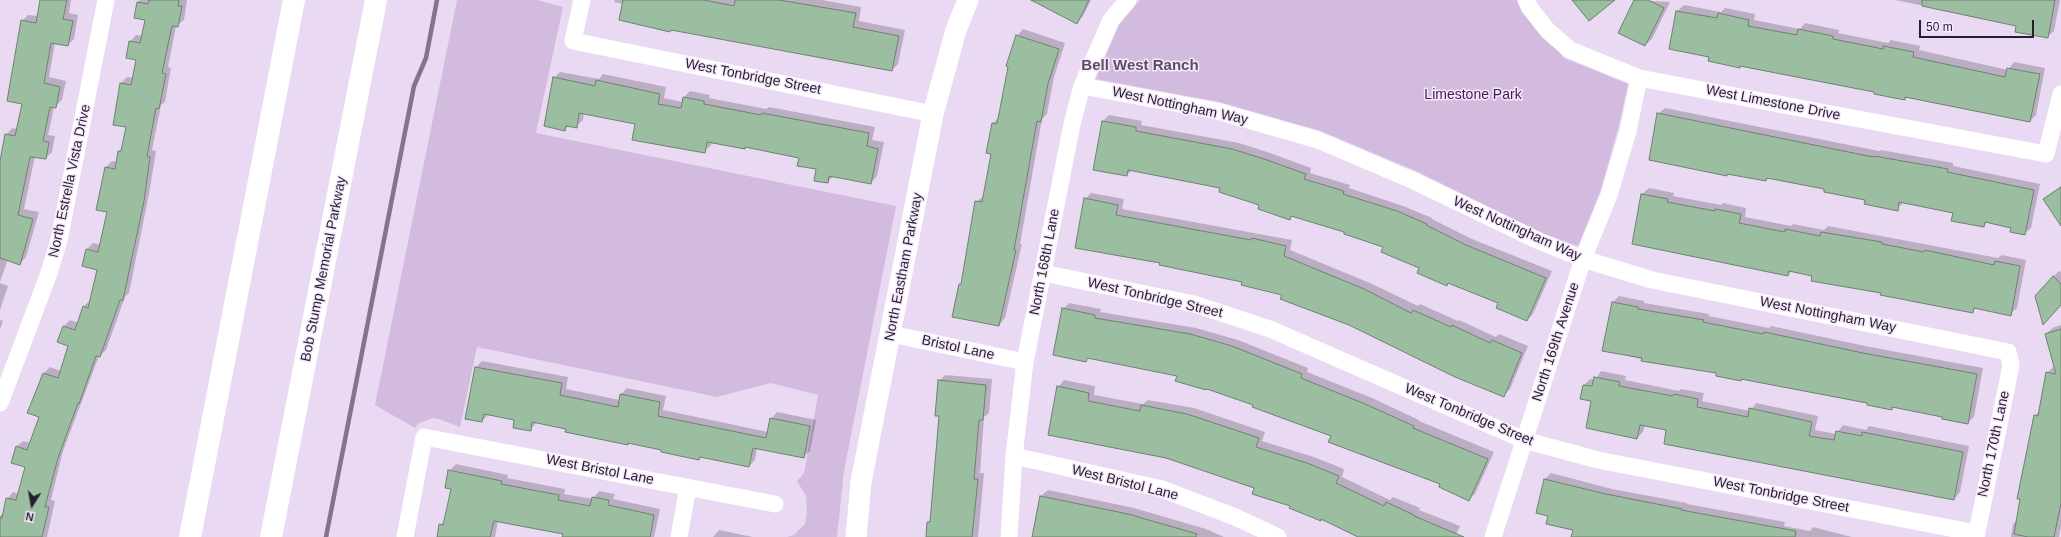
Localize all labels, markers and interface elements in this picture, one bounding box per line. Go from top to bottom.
scale bar [1921,12,2036,38]
text: 50 m [1926,20,1953,34]
street label: West Tonbridge Street [684,56,822,98]
district label: Bell West Ranch [1081,57,1199,75]
street label: West Limestone Drive [1704,82,1842,124]
street label: West Nottingham Way [1111,83,1249,129]
park label: Limestone Park [1424,87,1522,103]
street label: North Estrella Vista Drive [46,103,94,259]
street label: Bob Stump Memorial Parkway [298,175,350,363]
street label: North Eastham Parkway [881,191,927,343]
street label: West Nottingham Way [1450,193,1584,265]
street label: North 168th Lane [1026,207,1064,317]
street label: West Tonbridge Street [1086,274,1224,322]
street label: North 169th Avenue [1529,280,1583,404]
street label: West Nottingham Way [1758,294,1898,336]
street label: Bristol Lane [920,332,996,364]
street label: West Tonbridge Street [1402,380,1536,450]
street label: North 170th Lane [1975,389,2013,499]
street label: West Bristol Lane [545,451,655,489]
street label: West Bristol Lane [1070,462,1180,504]
street label: West Tonbridge Street [1712,474,1850,516]
north arrow [12,485,52,525]
text: N [25,510,35,523]

